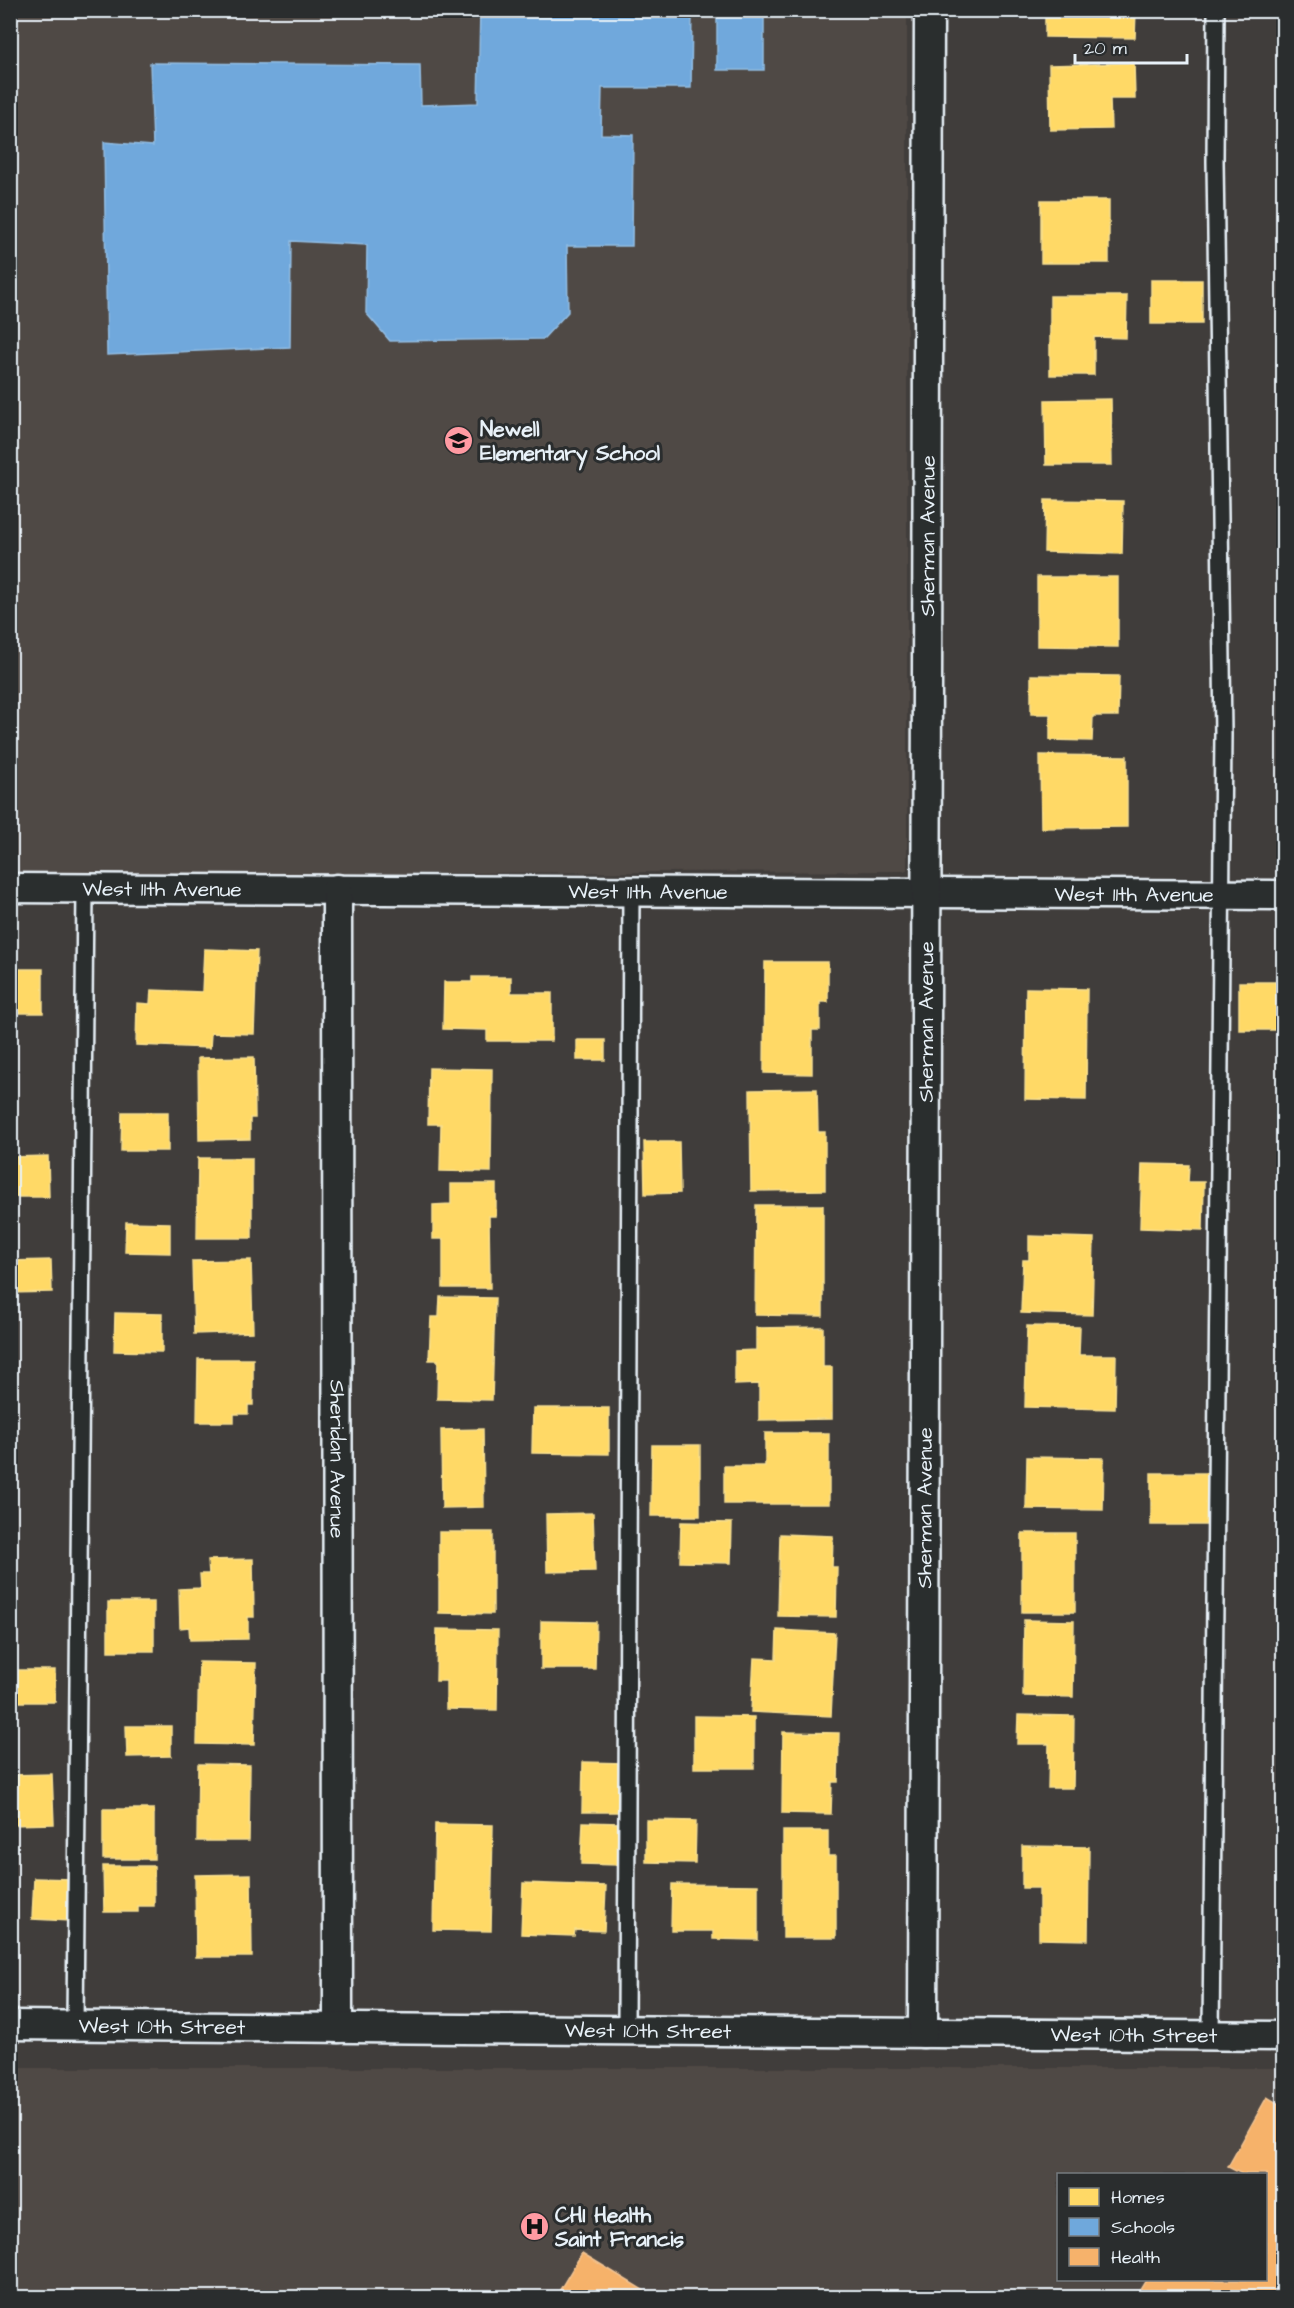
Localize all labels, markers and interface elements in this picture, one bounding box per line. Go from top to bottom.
scale bar [1075,27,1188,65]
text: 20 m [1084,36,1127,61]
place label: Newell Elementary School [480,415,661,471]
school or university icon: Newell Elementary School [443,425,475,457]
street label: Sherman Avenue [913,455,942,617]
street label: West 11th Avenue [82,874,242,904]
street label: West 11th Avenue [568,877,728,906]
street label: West 11th Avenue [1054,879,1214,909]
street label: Sherman Avenue [911,941,941,1103]
street label: Sheridan Avenue [323,1380,352,1538]
street label: Sherman Avenue [910,1427,939,1589]
street label: West 10th Street [79,2011,246,2042]
street label: West 10th Street [565,2015,732,2046]
street label: West 10th Street [1050,2019,1218,2050]
legend [1057,2173,1267,2281]
text: Homes [1111,2185,1165,2210]
place label: CHI Health Saint Francis [554,2201,685,2254]
hospital icon: CHI Health Saint Francis [518,2211,550,2243]
text: Schools [1111,2215,1175,2240]
text: Health [1111,2245,1160,2270]

